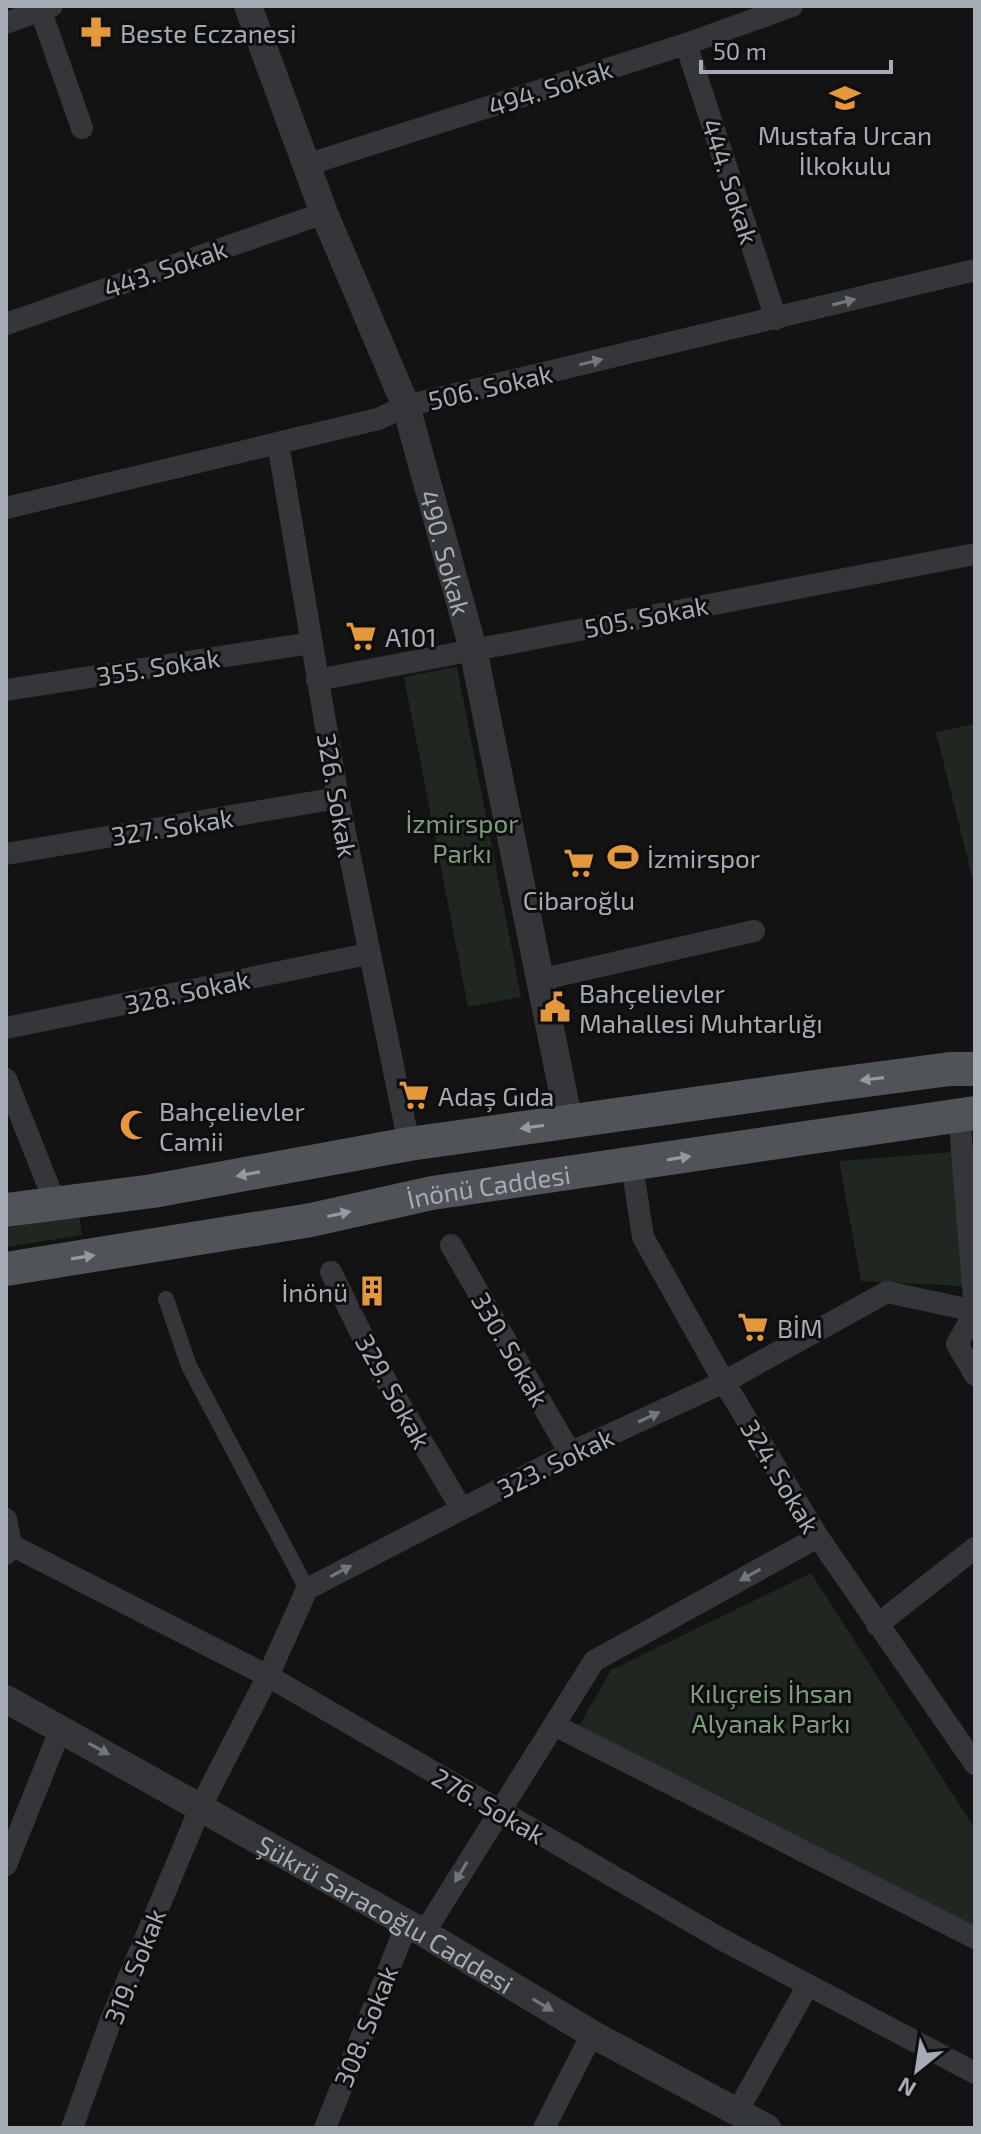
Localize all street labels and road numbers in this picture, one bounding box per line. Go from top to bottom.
street label: 494. Sokak [484,52,616,122]
street label: 444. Sokak [696,114,766,248]
street label: 443. Sokak [99,232,231,304]
street label: 506. Sokak [425,357,555,415]
street label: 490. Sokak [414,486,478,618]
street label: 505. Sokak [581,589,711,643]
street label: 355. Sokak [94,641,222,691]
street label: 326. Sokak [312,730,364,860]
street label: 327. Sokak [109,801,235,851]
street label: 328. Sokak [122,963,252,1019]
street label: İnönü Caddesi [404,1157,572,1214]
street label: 330. Sokak [466,1286,556,1412]
street label: 329. Sokak [350,1328,438,1454]
street label: 324. Sokak [735,1414,827,1538]
street label: 323. Sokak [492,1421,618,1503]
street label: 276. Sokak [427,1760,551,1850]
street label: Şükrü Saracoğlu Caddesi [251,1828,519,1999]
street label: 319. Sokak [97,1904,171,2028]
street label: 308. Sokak [327,1961,403,2091]

